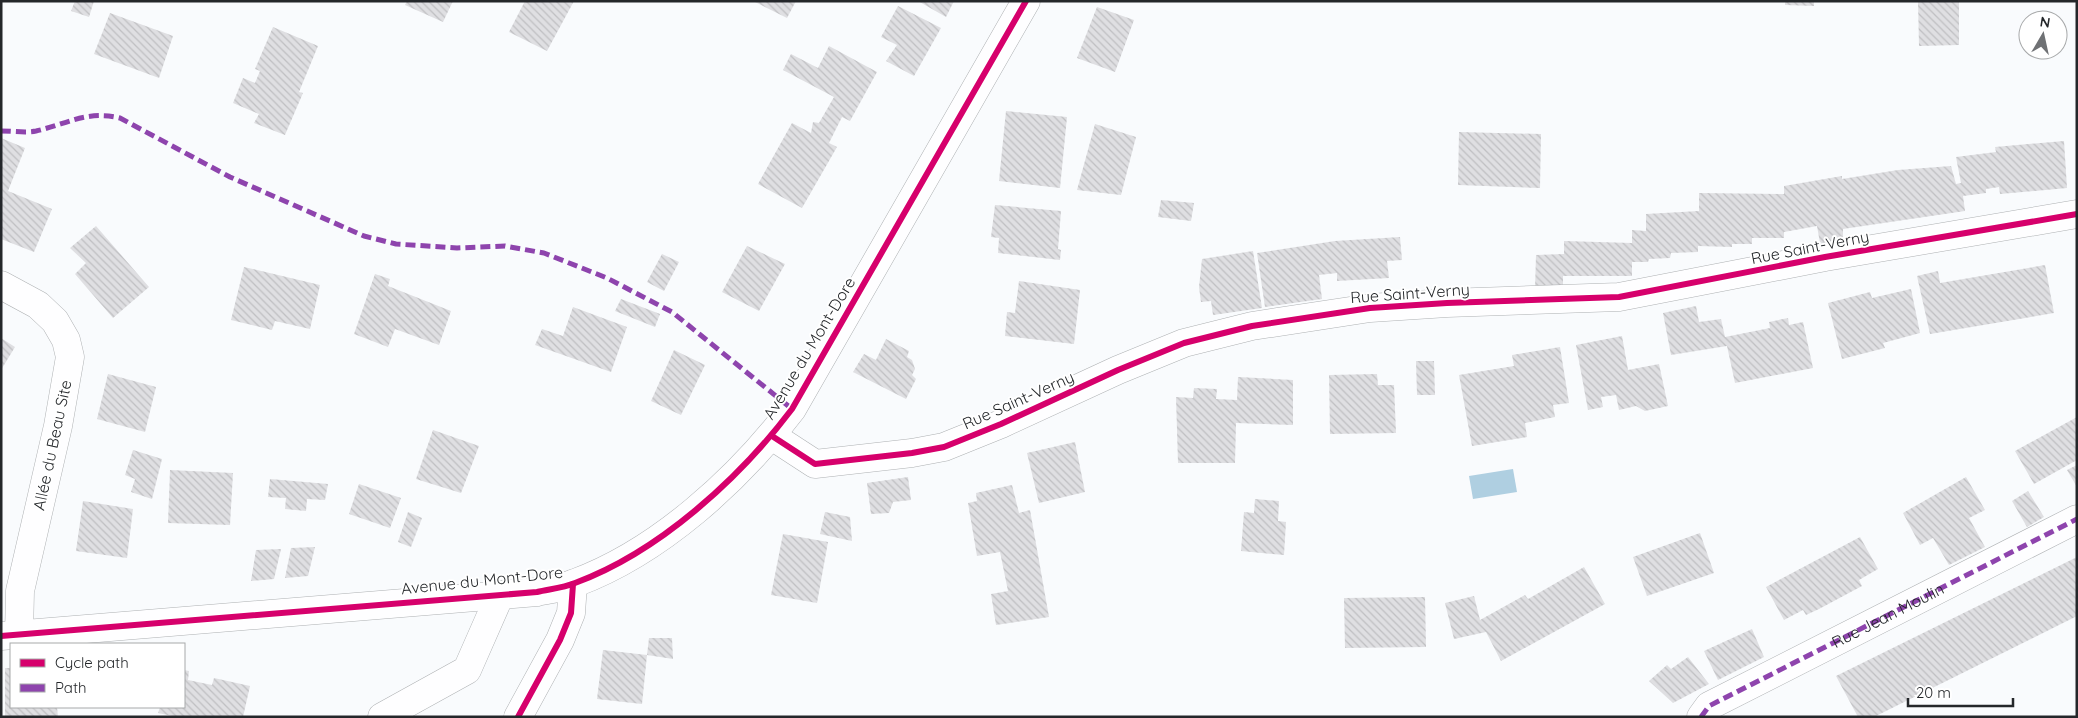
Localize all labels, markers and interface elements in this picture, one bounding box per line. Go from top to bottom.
north arrow [2018,10,2068,60]
text: N [2039,12,2052,32]
street label: Rue Saint-Verny [1749,226,1871,268]
street label: Avenue du Mont-Dore [759,273,859,423]
street label: Rue Saint-Verny [1350,279,1470,307]
street label: Rue Saint-Verny [959,366,1077,434]
street label: Allée du Beau Site [28,378,76,512]
street label: Avenue du Mont-Dore [400,562,564,598]
street label: Rue Jean Moulin [1828,578,1947,652]
legend [10,643,185,708]
text: Cycle path [55,653,129,672]
scale bar [1908,676,2013,708]
text: Path [55,678,87,697]
text: 20 m [1916,683,1951,702]

